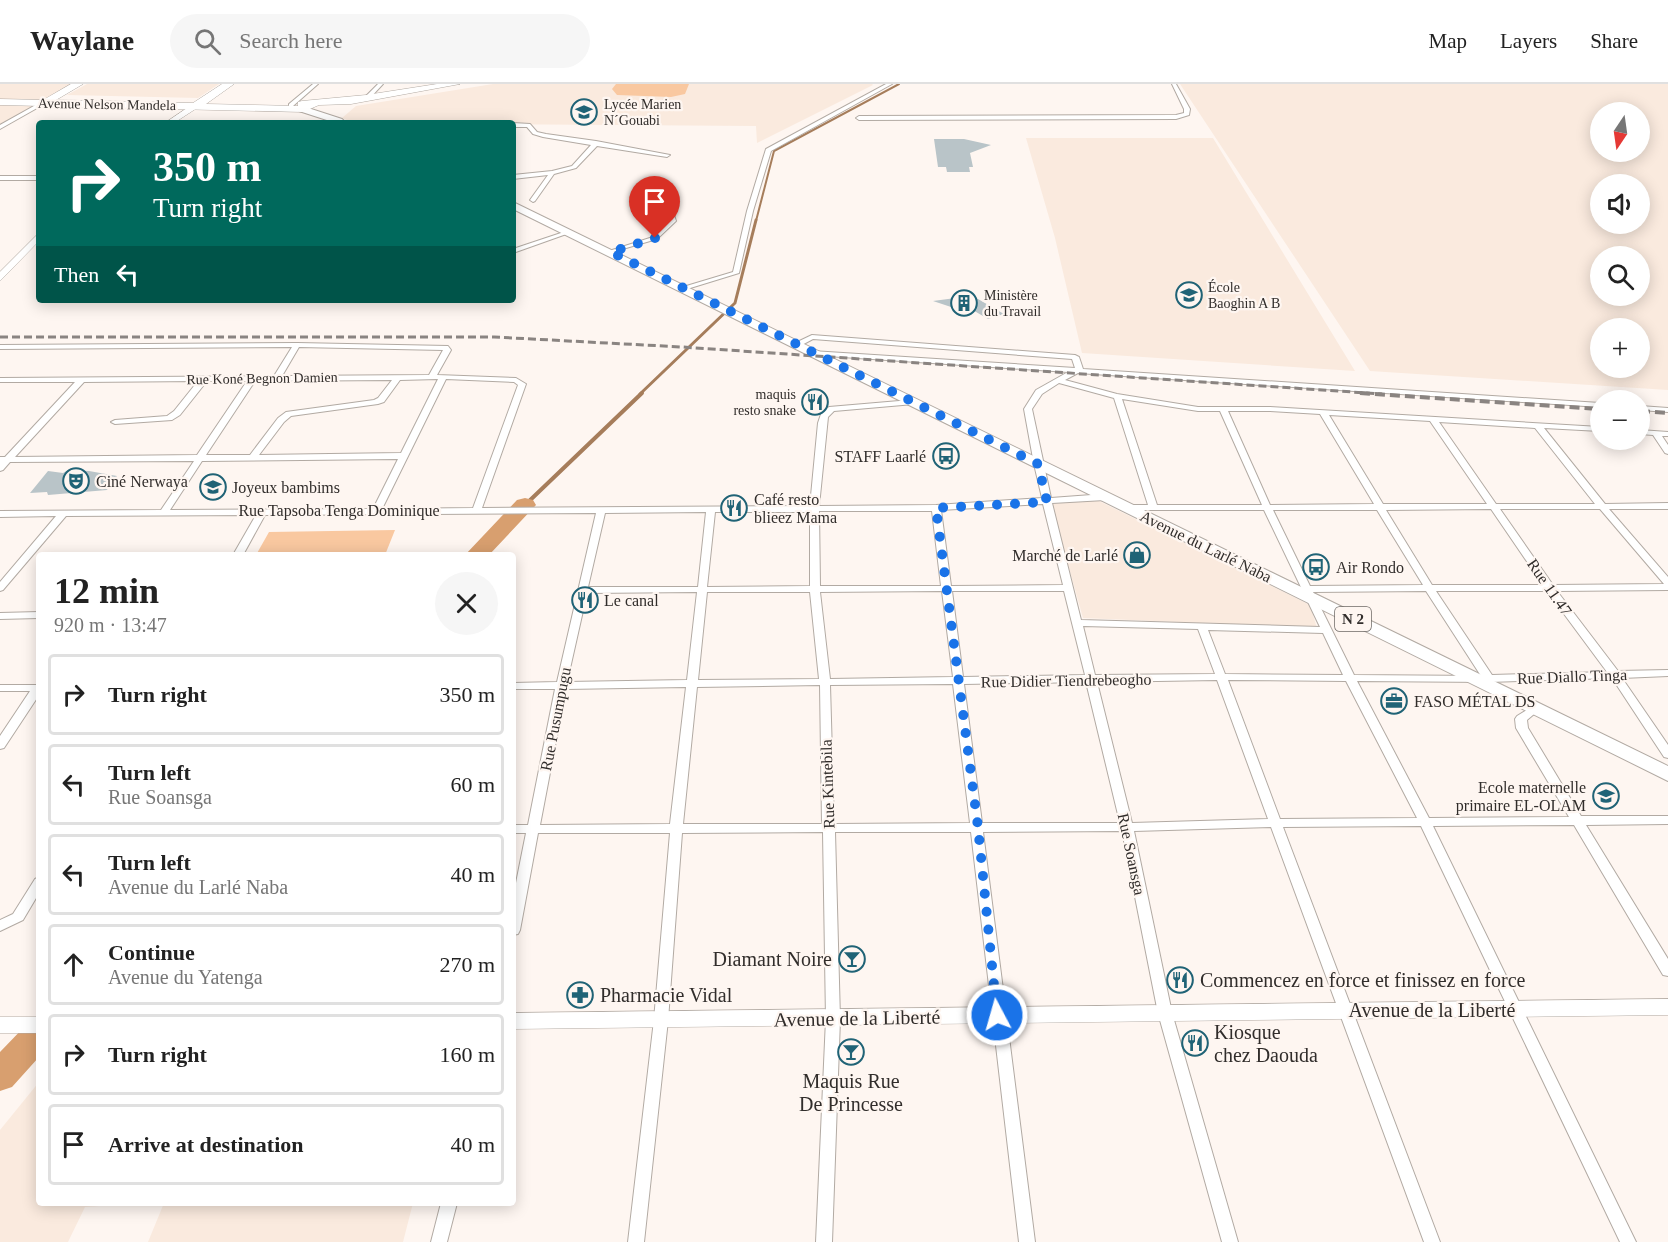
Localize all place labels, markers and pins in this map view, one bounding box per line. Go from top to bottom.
school or university icon: Lycée Marien N´Gouabi [569,97,599,127]
place label: Lycée Marien N´Gouabi [604,97,681,128]
pin [629,176,680,238]
place label: École Baoghin A B [1208,279,1280,311]
school or university icon: École Baoghin A B [1174,280,1204,310]
building icon: Ministère du Travail [949,288,979,318]
place label: Ministère du Travail [984,288,1041,319]
place label: maquis resto snake [733,387,796,418]
restaurant icon: maquis resto snake [800,387,830,417]
bus stop icon: STAFF Laarlé [931,441,961,471]
place label: STAFF Laarlé [834,448,926,465]
theatre icon: Ciné Nerwaya [61,466,91,496]
school or university icon: Joyeux bambims [198,472,228,502]
place label: Ciné Nerwaya [96,473,188,491]
place label: Joyeux bambims [232,479,340,497]
place label: Café resto blieez Mama [754,491,837,526]
restaurant icon: Café resto blieez Mama [719,493,749,523]
shop icon: Marché de Larlé [1122,540,1152,570]
place label: Marché de Larlé [1012,547,1118,564]
bus stop icon: Air Rondo [1301,552,1331,582]
place label: Air Rondo [1336,559,1404,576]
restaurant icon: Le canal [570,585,600,615]
place label: Le canal [604,592,659,609]
office icon: FASO MÉTAL DS [1379,686,1409,716]
place label: FASO MÉTAL DS [1414,692,1535,710]
place label: Ecole maternelle primaire EL-OLAM [1456,779,1586,815]
school or university icon: Ecole maternelle primaire EL-OLAM [1591,781,1621,811]
bar icon: Diamant Noire [837,944,867,974]
place label: Diamant Noire [713,948,832,970]
restaurant icon: Commencez en force et finissez en force [1165,965,1195,995]
place label: Commencez en force et finissez en force [1200,969,1526,991]
pharmacy icon: Pharmacie Vidal [565,980,595,1010]
place label: Pharmacie Vidal [600,984,733,1006]
place label: Kiosque chez Daouda [1214,1021,1318,1066]
restaurant icon: Kiosque chez Daouda [1180,1028,1210,1058]
bar icon: Maquis Rue De Princesse [836,1037,866,1067]
place label: Maquis Rue De Princesse [799,1070,903,1115]

